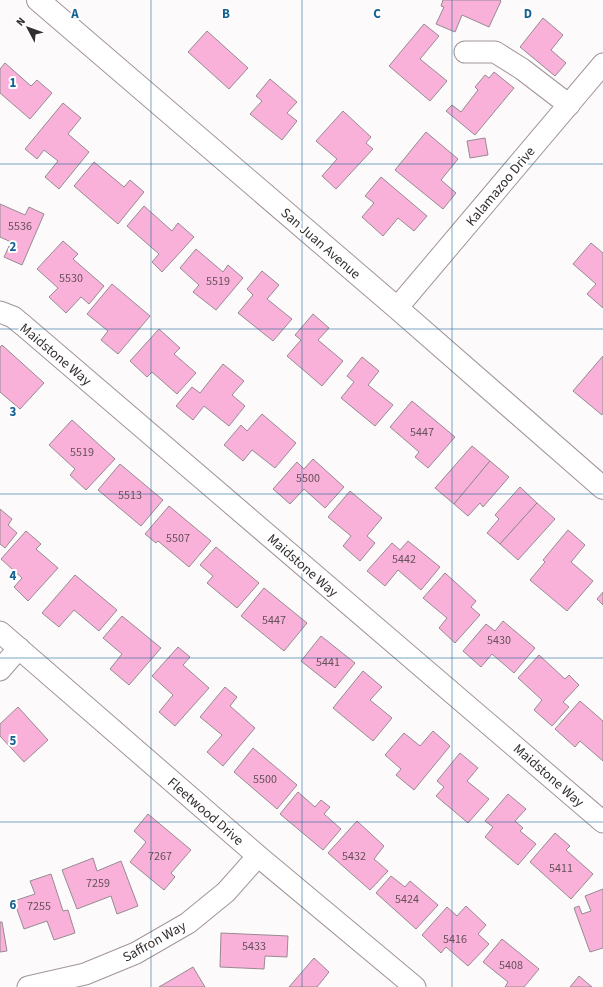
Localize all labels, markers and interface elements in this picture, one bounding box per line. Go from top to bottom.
text: A [70,5,79,23]
text: B [222,5,230,23]
text: C [373,5,381,23]
text: D [524,5,532,23]
north arrow [8,8,48,48]
text: N [13,14,29,29]
text: 1 [10,74,17,92]
street label: Kalamazoo Drive [461,142,540,231]
street label: San Juan Avenue [276,203,365,284]
house number: 5536 [8,218,32,235]
text: 2 [10,238,17,256]
house number: 5530 [59,270,83,287]
house number: 5519 [206,273,230,290]
street label: Maidstone Way [15,319,96,391]
text: 3 [10,403,17,421]
house number: 5447 [410,424,434,441]
house number: 5519 [70,444,94,461]
house number: 5500 [296,470,320,487]
house number: 5513 [118,487,142,504]
street label: Maidstone Way [263,529,342,602]
house number: 5507 [166,530,190,547]
house number: 5442 [392,551,416,568]
text: 4 [10,567,17,585]
house number: 5447 [262,612,286,629]
house number: 5430 [487,632,511,649]
house number: 5441 [316,654,340,671]
text: 5 [10,732,17,750]
street label: Maidstone Way [509,739,588,812]
house number: 5500 [253,771,277,788]
street label: Fleetwood Drive [163,773,248,851]
house number: 7267 [148,848,172,865]
house number: 5432 [342,848,366,865]
house number: 5411 [549,860,573,877]
house number: 7259 [86,875,110,892]
house number: 5424 [395,891,419,908]
text: 6 [10,896,17,914]
house number: 7255 [27,898,51,915]
street label: Saffron Way [119,916,190,968]
house number: 5416 [443,931,467,948]
house number: 5433 [242,938,266,955]
house number: 5408 [499,957,523,974]

